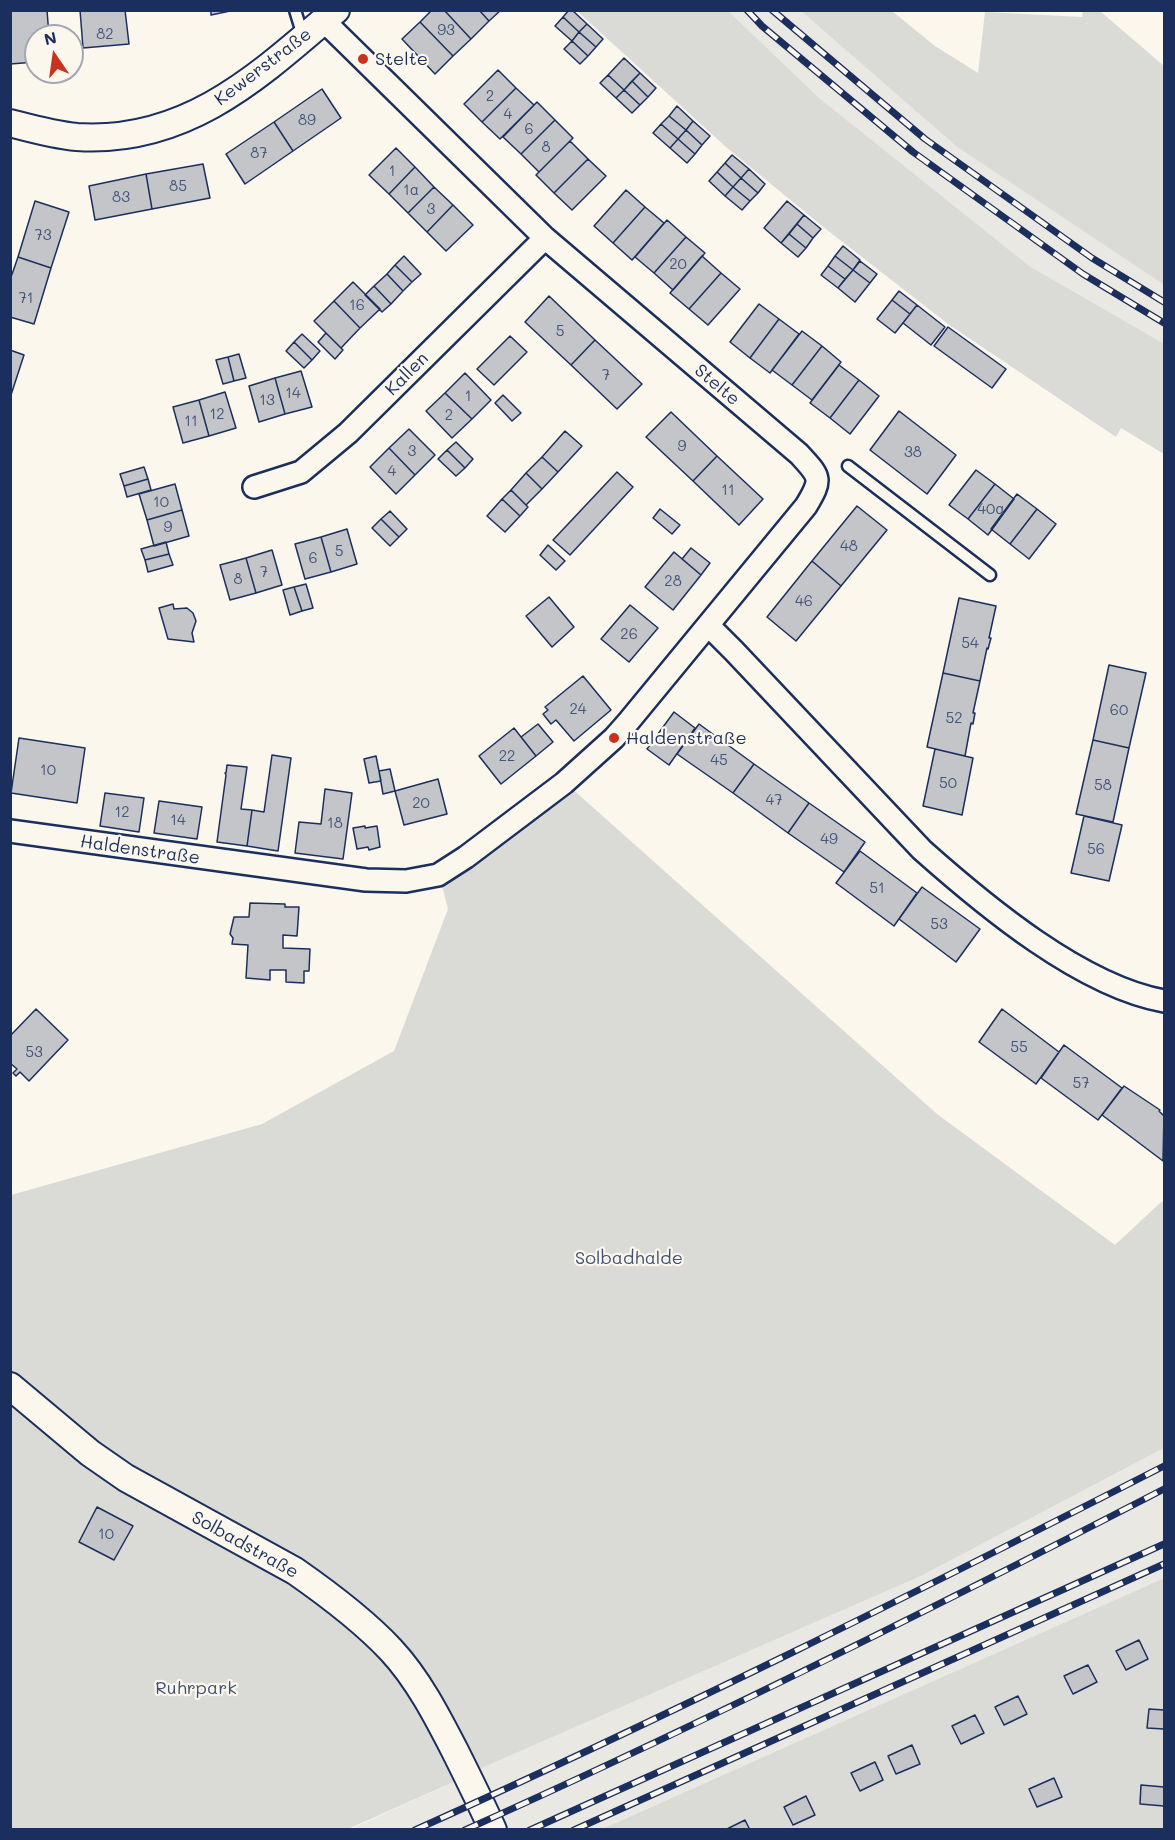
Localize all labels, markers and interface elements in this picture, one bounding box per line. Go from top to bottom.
house number: 93 [437,21,455,39]
north arrow [24,24,84,84]
street label: Kewerstraße [210,24,316,110]
house number: 82 [96,25,114,43]
text: N [42,26,59,50]
place label: Stelte [375,48,428,70]
marker: Stelte [356,52,370,66]
house number: 2 [486,87,494,105]
house number: 4 [504,105,512,123]
house number: 89 [298,111,316,129]
house number: 6 [524,120,534,138]
house number: 8 [541,138,551,156]
house number: 87 [250,144,268,162]
house number: 1 [389,162,395,180]
house number: 85 [169,177,187,195]
house number: 1a [403,181,419,199]
house number: 83 [112,188,130,206]
house number: 3 [427,200,435,218]
house number: 73 [34,226,52,244]
house number: 20 [669,255,687,273]
house number: 71 [18,289,34,307]
house number: 16 [349,296,365,314]
house number: 5 [556,322,564,340]
street label: Kallen [381,348,433,400]
street label: Stelte [690,360,744,410]
house number: 7 [602,366,610,384]
house number: 14 [285,384,301,402]
house number: 1 [465,387,471,405]
house number: 13 [259,391,275,409]
house number: 12 [209,405,225,423]
house number: 2 [445,406,453,424]
house number: 11 [184,412,198,430]
house number: 9 [678,437,686,455]
house number: 3 [408,442,416,460]
house number: 38 [904,443,922,461]
house number: 4 [388,462,396,480]
house number: 11 [721,481,735,499]
house number: 10 [153,493,169,511]
house number: 40a [977,500,1005,518]
house number: 9 [164,518,172,536]
house number: 48 [840,537,858,555]
house number: 5 [335,542,343,560]
house number: 6 [308,549,318,567]
house number: 7 [260,563,268,581]
house number: 8 [233,570,243,588]
house number: 28 [664,572,682,590]
house number: 46 [795,592,813,610]
house number: 26 [620,625,638,643]
house number: 54 [961,634,979,652]
house number: 24 [569,700,587,718]
house number: 60 [1110,701,1128,719]
house number: 52 [945,709,963,727]
place label: Haldenstraße [626,727,747,749]
marker: Haldenstraße [607,731,621,745]
house number: 22 [499,747,515,765]
house number: 45 [710,751,728,769]
house number: 10 [40,761,56,779]
house number: 50 [939,774,957,792]
house number: 58 [1094,776,1112,794]
house number: 47 [765,791,783,809]
house number: 20 [412,794,430,812]
house number: 12 [114,803,130,821]
house number: 14 [170,811,186,829]
house number: 18 [327,814,343,832]
house number: 49 [820,830,838,848]
street label: Haldenstraße [79,831,201,869]
house number: 56 [1087,840,1105,858]
house number: 51 [869,879,885,897]
house number: 53 [930,915,948,933]
house number: 55 [1010,1038,1028,1056]
house number: 53 [25,1043,43,1061]
house number: 57 [1072,1074,1090,1092]
park label: Solbadhalde [575,1247,683,1269]
street label: Solbadstraße [188,1507,302,1583]
house number: 10 [98,1525,114,1543]
park label: Ruhrpark [155,1677,237,1699]

